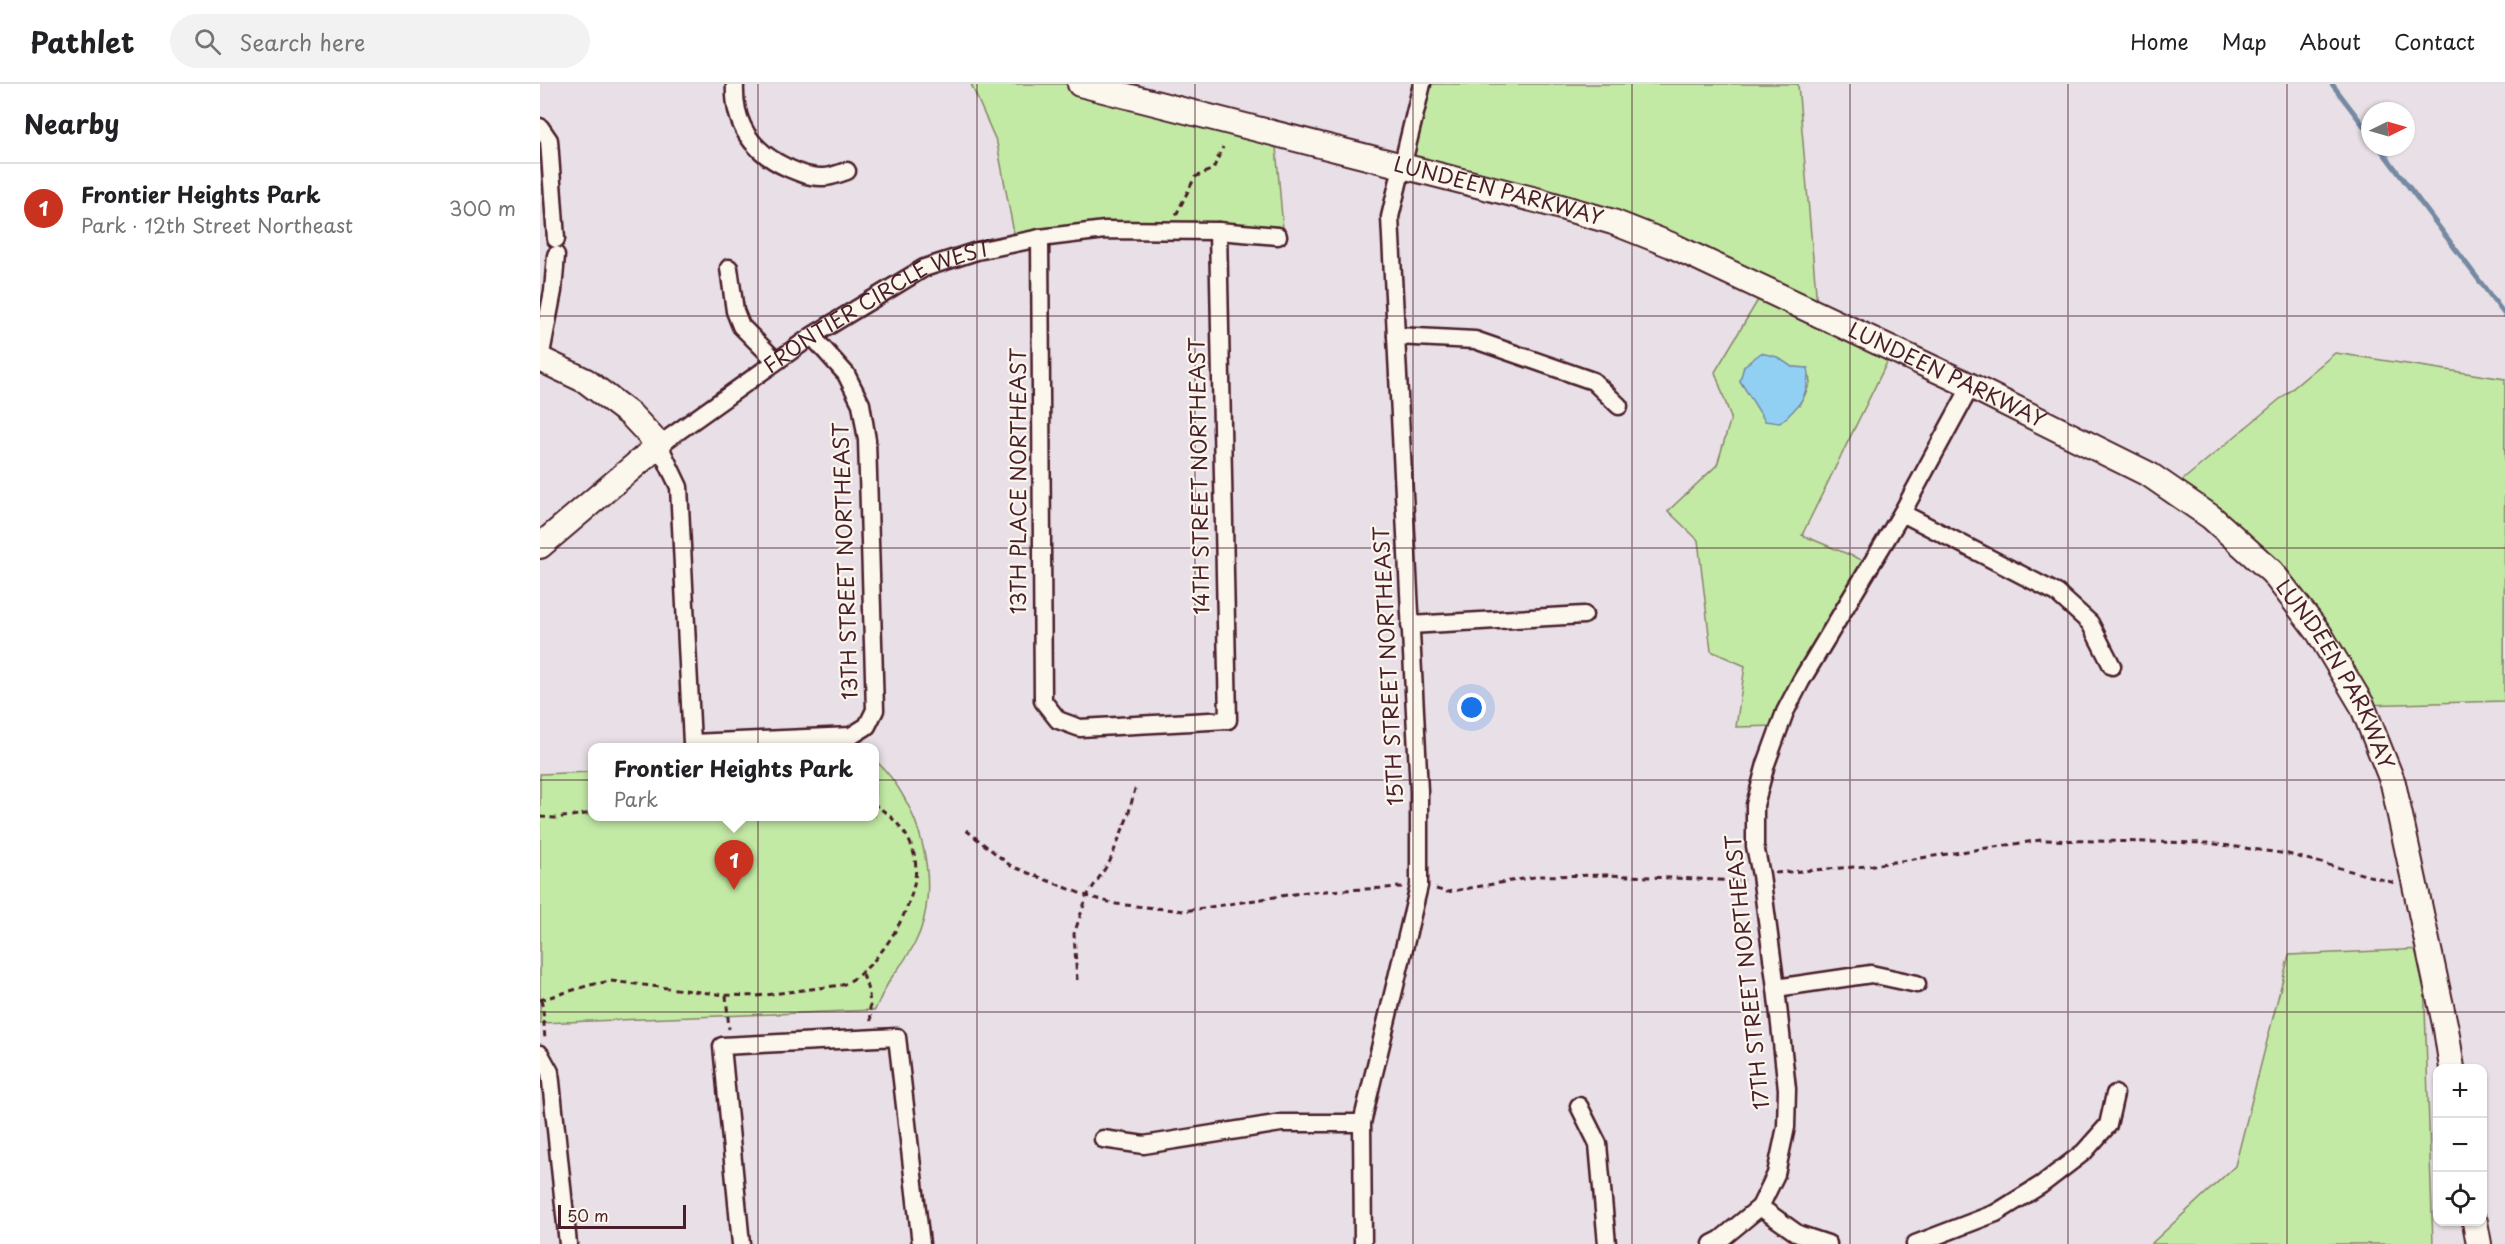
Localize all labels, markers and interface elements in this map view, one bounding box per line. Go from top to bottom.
search box [170,14,590,68]
text: Pathlet [30,20,134,63]
icon: search [191,25,224,58]
text: Search here [239,25,365,58]
text: Home [2130,25,2189,57]
text: Map [2222,25,2267,57]
text: About [2300,25,2361,57]
text: Contact [2394,25,2475,57]
north arrow [2361,102,2415,156]
text: Nearby [24,104,119,143]
street label: LUNDEEN PARKWAY [1391,146,1608,233]
text: Frontier Heights Park [81,177,321,210]
text: 1 [39,193,48,223]
text: 300 m [449,193,516,223]
text: Park · 12th Street Northeast [81,210,353,240]
street label: FRONTIER CIRCLE WEST [756,230,994,380]
street label: LUNDEEN PARKWAY [1843,313,2052,435]
street label: 14TH STREET NORTHEAST [1180,336,1216,615]
street label: 13TH PLACE NORTHEAST [1001,347,1033,614]
street label: 13TH STREET NORTHEAST [823,421,865,700]
street label: 15TH STREET NORTHEAST [1364,525,1410,807]
street label: LUNDEEN PARKWAY [2269,572,2404,774]
your location [1457,693,1486,722]
popup [588,743,879,821]
text: Frontier Heights Park [614,751,853,784]
text: Park [614,784,658,814]
street label: 17TH STREET NORTHEAST [1716,833,1776,1111]
pin: 1 [714,840,754,890]
map controls [2433,1064,2487,1226]
button: + [2433,1064,2487,1118]
button: − [2433,1118,2487,1172]
button: locate [2433,1172,2487,1226]
scale bar [558,1202,686,1230]
text: 50 m [567,1203,608,1227]

